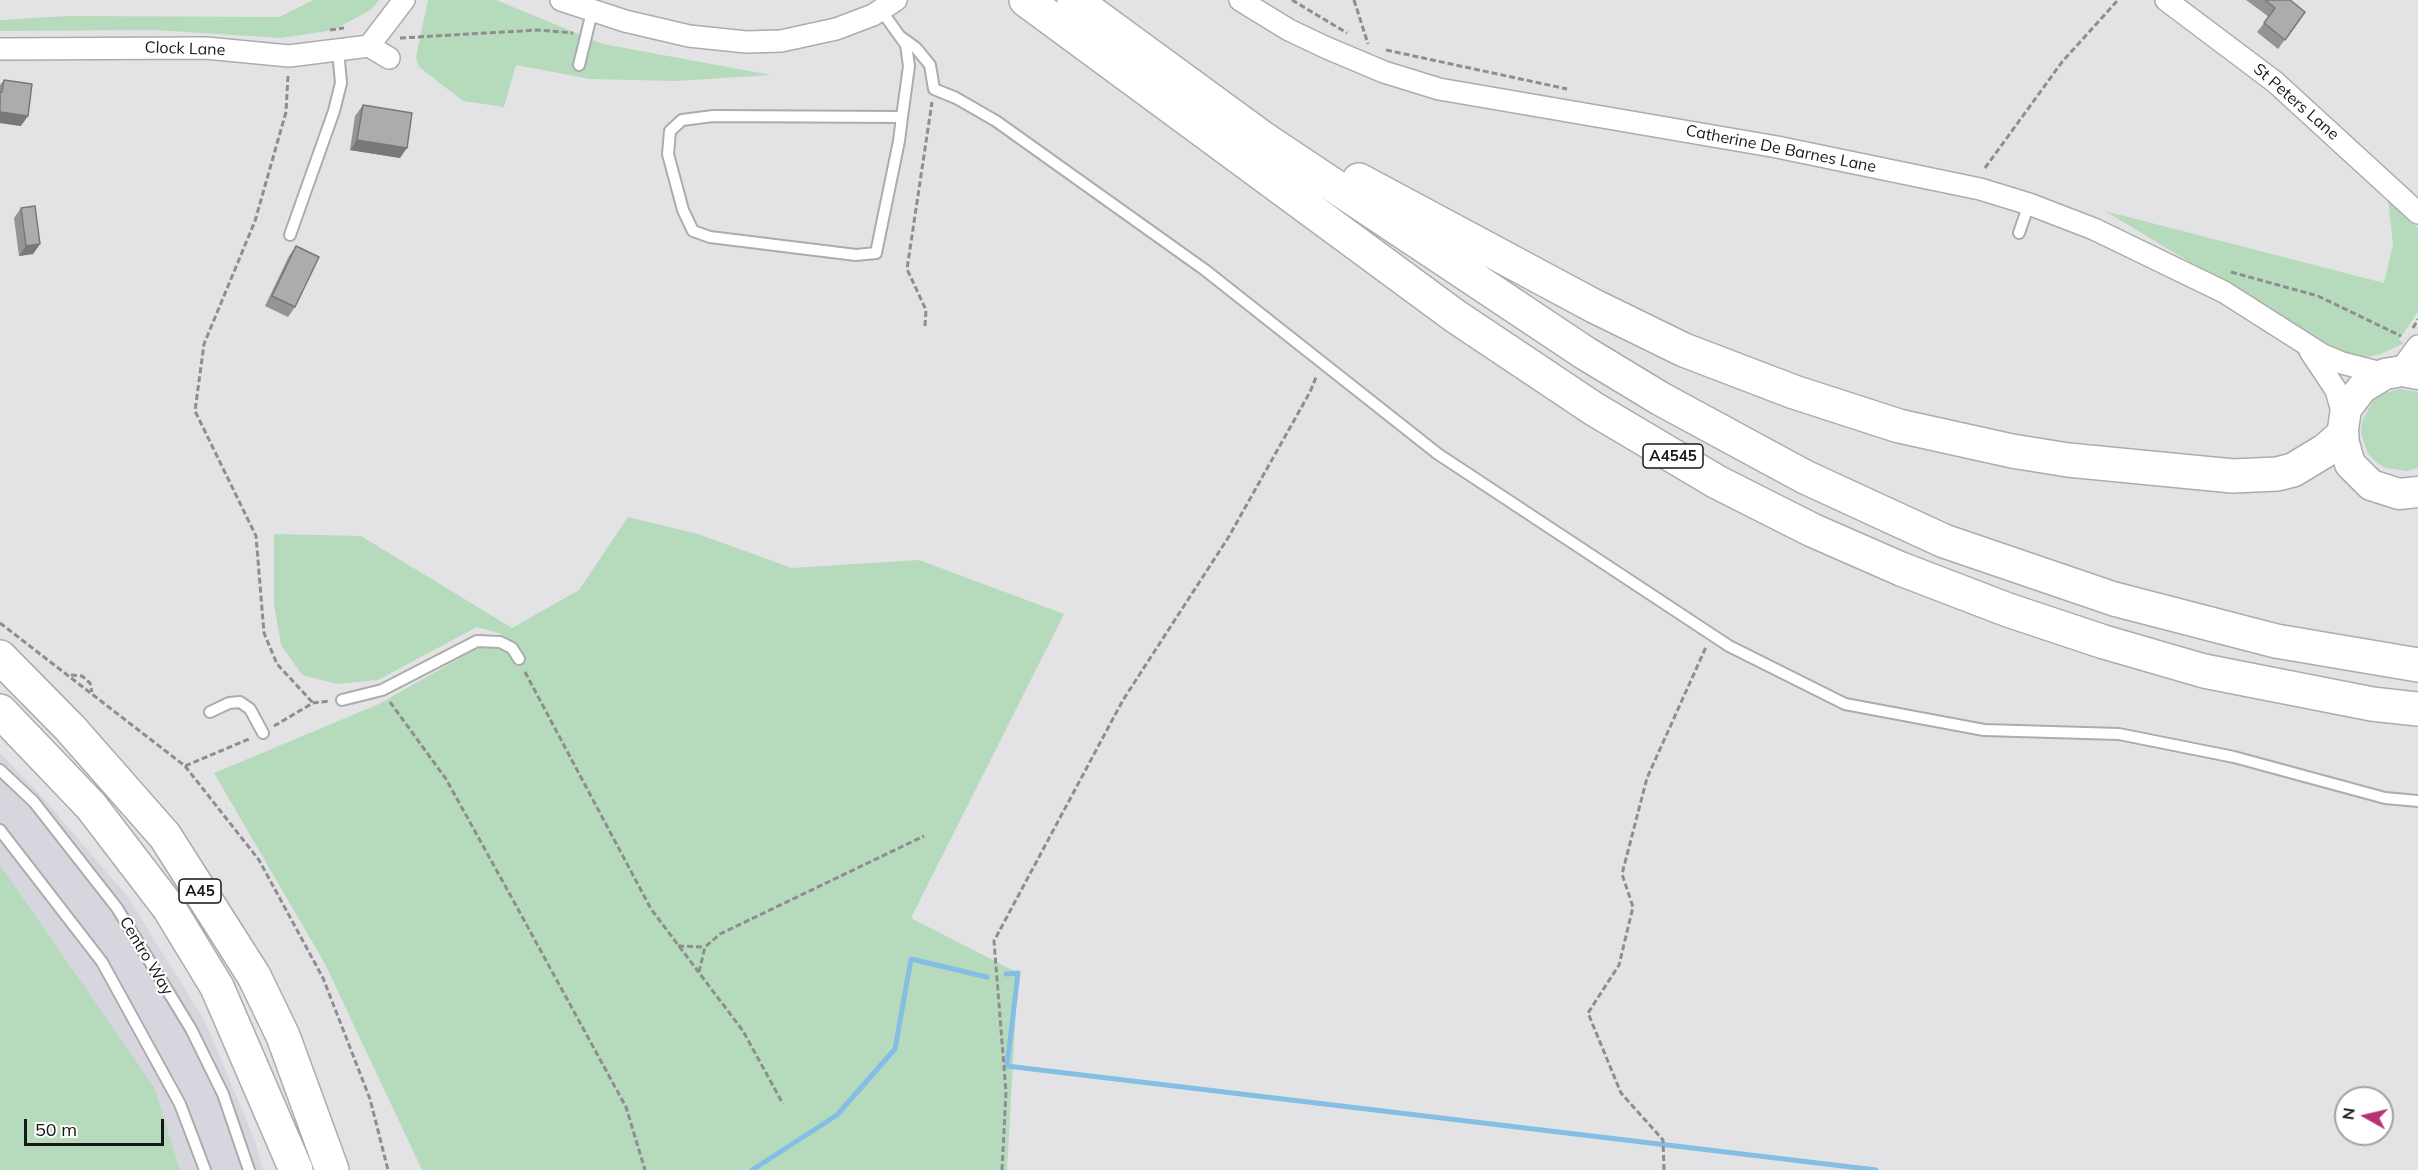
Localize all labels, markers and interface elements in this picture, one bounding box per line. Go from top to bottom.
street label: Clock Lane [144,38,226,60]
street label: St Peters Lane [2249,60,2343,144]
street label: Catherine De Barnes Lane [1684,121,1878,177]
road number: A4545 [1643,444,1703,468]
road number: A45 [179,879,221,903]
street label: Centro Way [115,913,177,999]
north arrow [2334,1086,2394,1146]
text: N [2337,1106,2359,1121]
scale bar [27,1107,166,1145]
text: 50 m [35,1118,77,1141]

